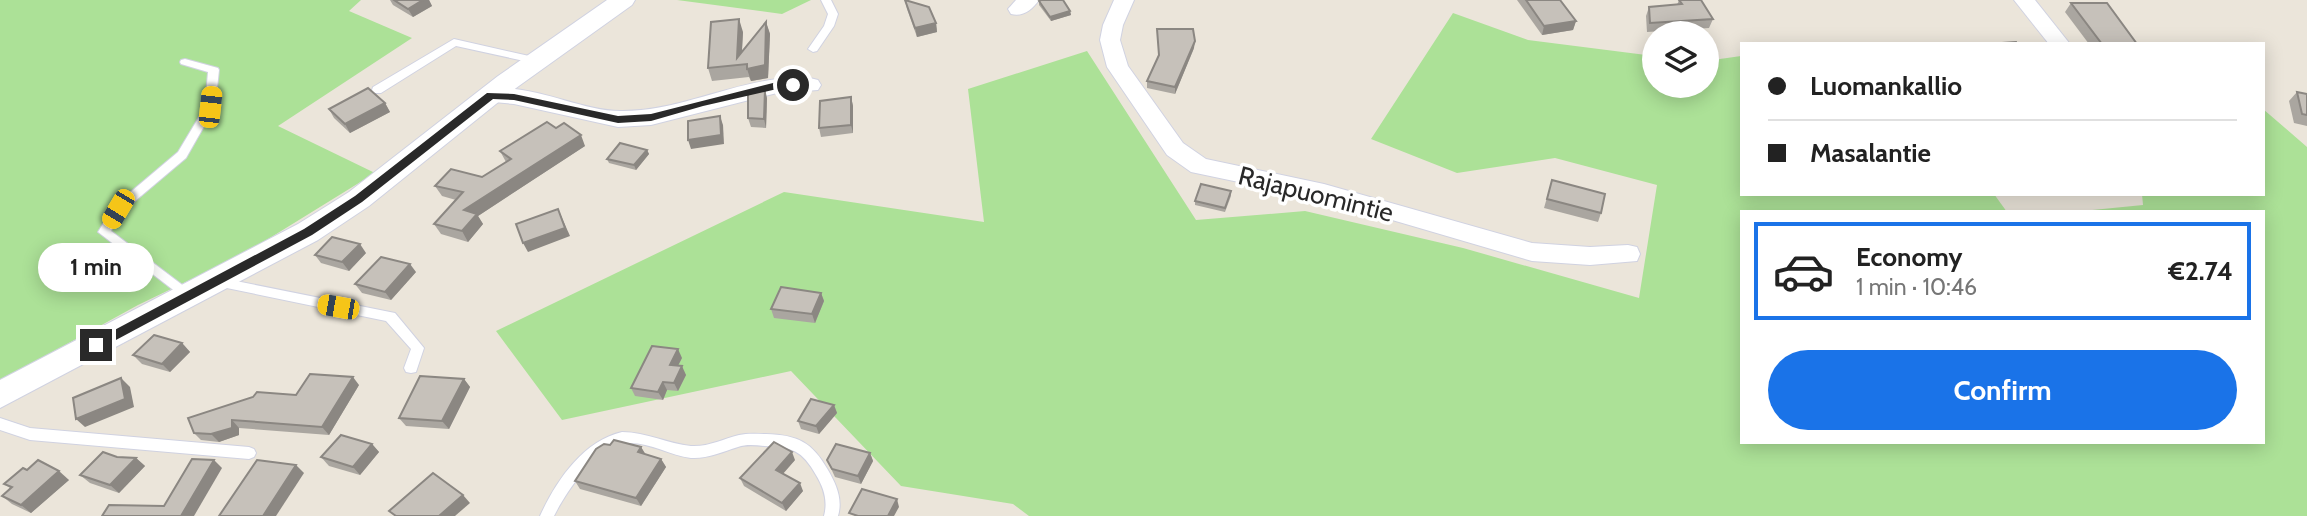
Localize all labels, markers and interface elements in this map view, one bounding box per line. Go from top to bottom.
map controls [1642,21,1719,98]
button: layers [1642,21,1719,98]
route start [777,69,809,101]
text: Luomankallio [1810,70,1962,102]
car [198,85,223,129]
text: Masalantie [1810,137,1931,169]
street label: Rajapuomintie [1235,159,1397,229]
car [99,186,138,232]
icon: car [1772,240,1835,303]
text: Economy [1856,241,1962,273]
callout: 1 min [38,244,154,292]
text: 1 min [70,253,122,281]
text: €2.74 [2168,255,2233,287]
text: 1 min · 10:46 [1856,273,1977,301]
car [316,293,361,321]
route end [80,329,112,361]
button: Confirm [1768,350,2237,430]

